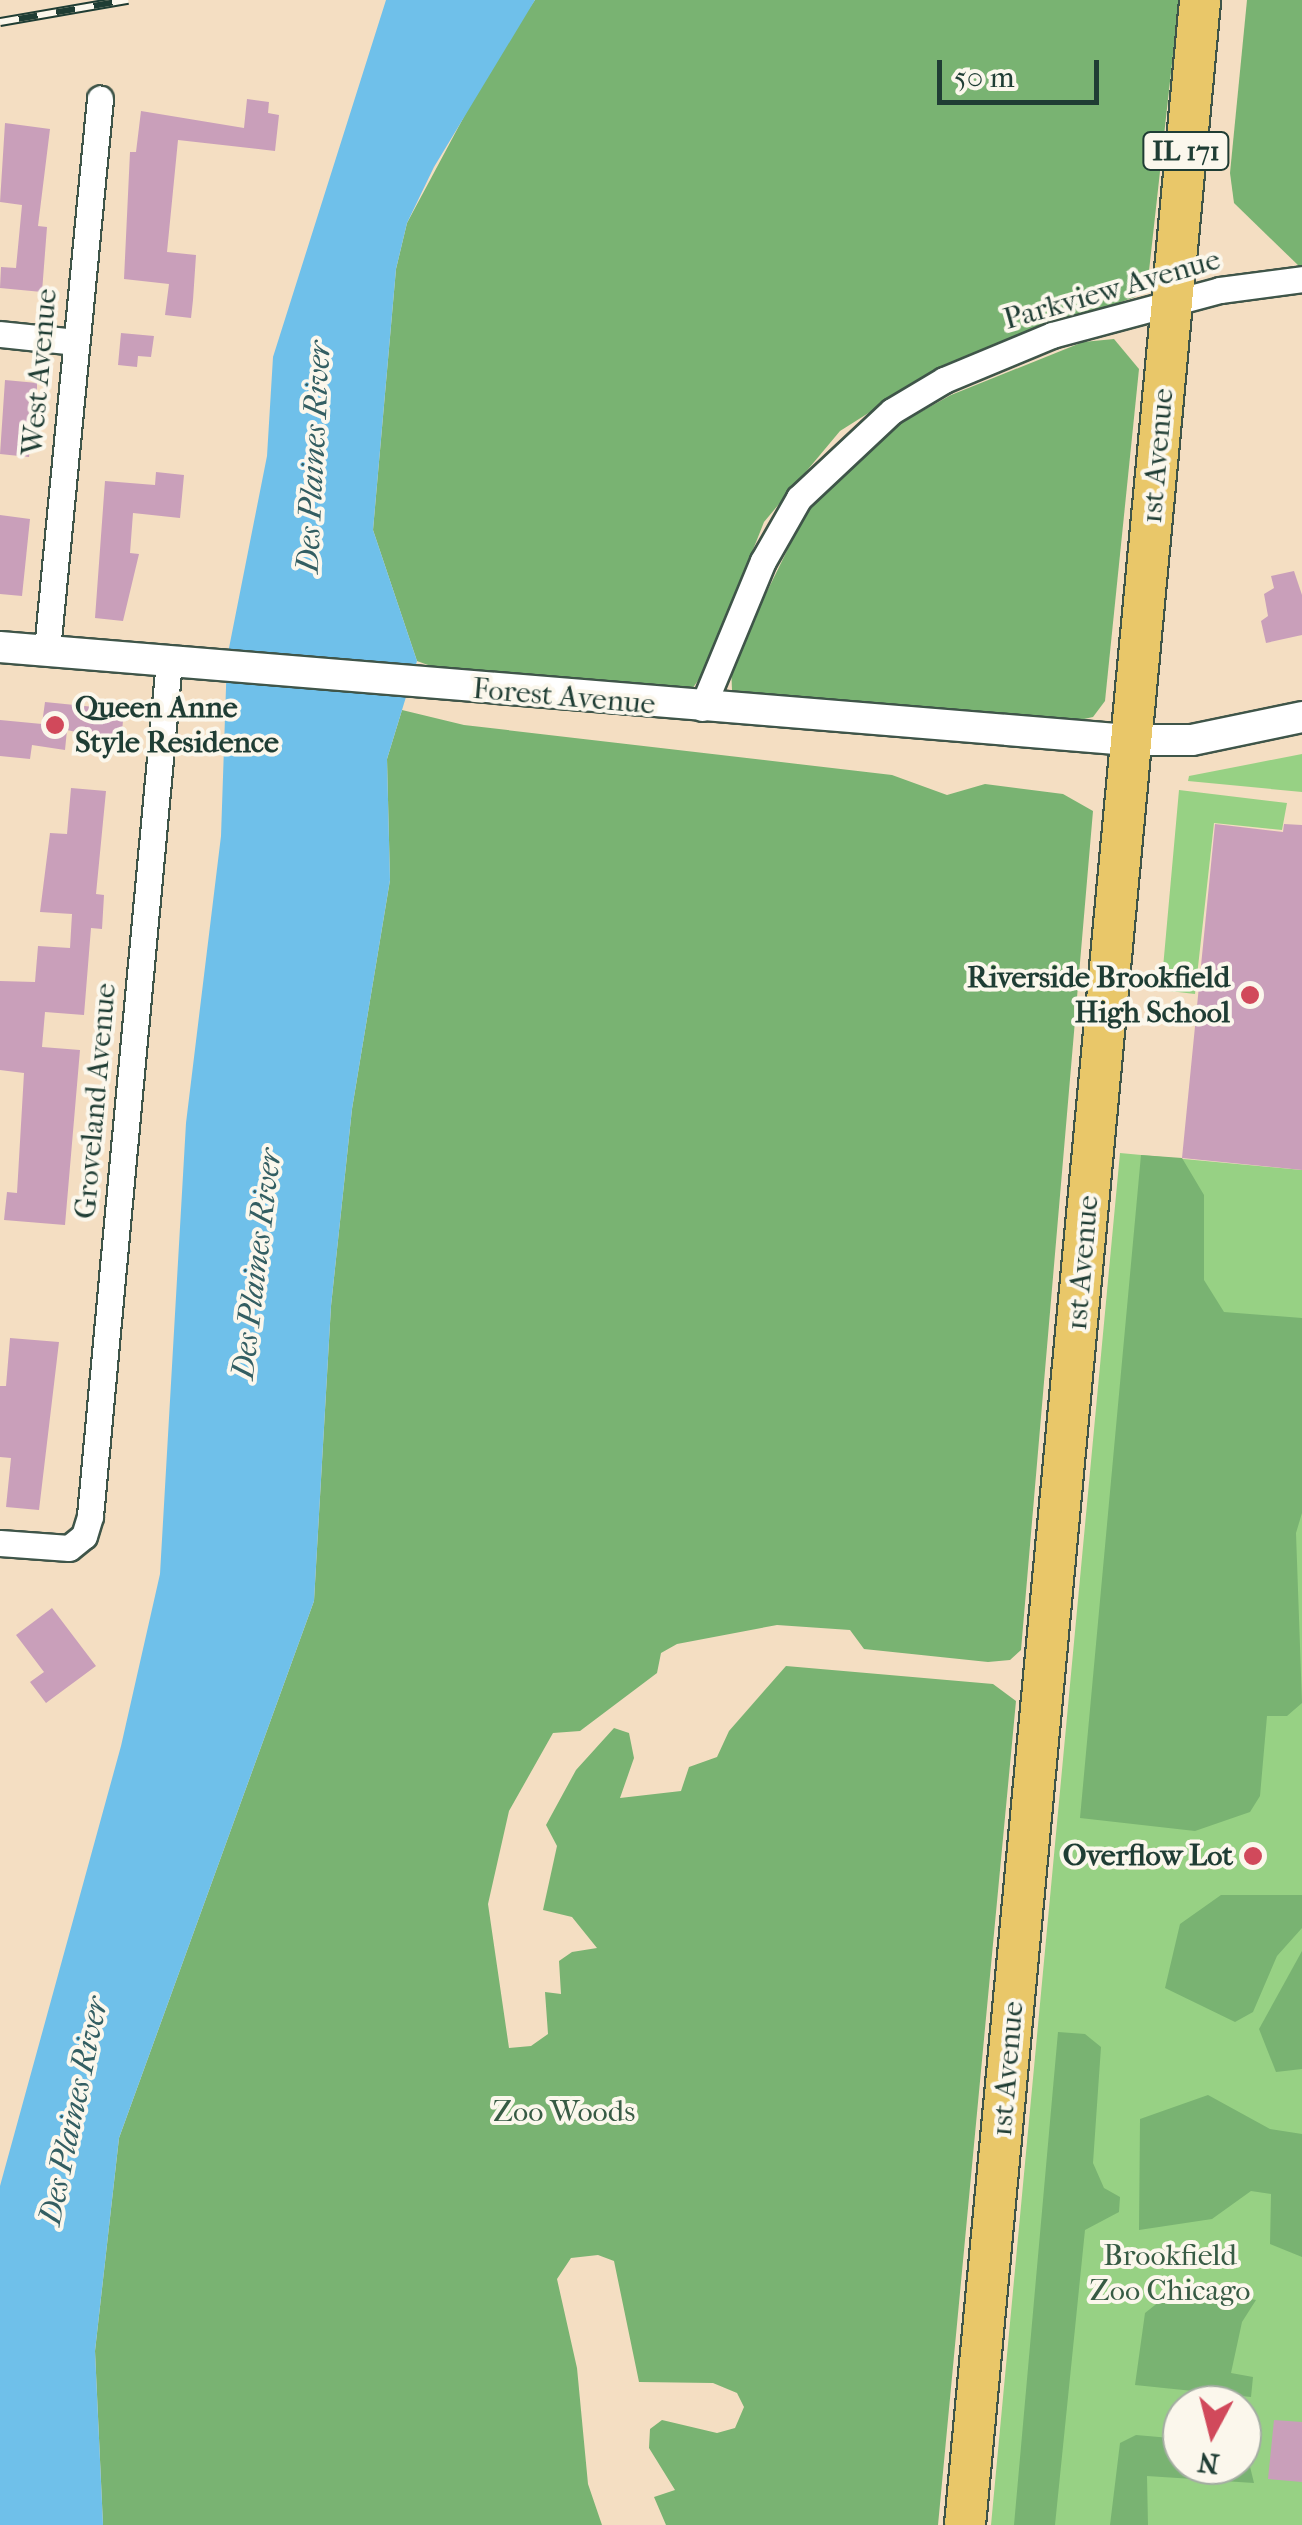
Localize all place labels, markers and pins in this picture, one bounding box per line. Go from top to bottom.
place label: Queen Anne Style Residence [75,690,279,760]
marker: Queen Anne Style Residence [44,714,66,736]
place label: Riverside Brookfield High School [967,960,1230,1030]
marker: Riverside Brookfield High School [1239,984,1261,1006]
place label: Overflow Lot [1063,1838,1233,1874]
marker: Overflow Lot [1242,1845,1264,1867]

